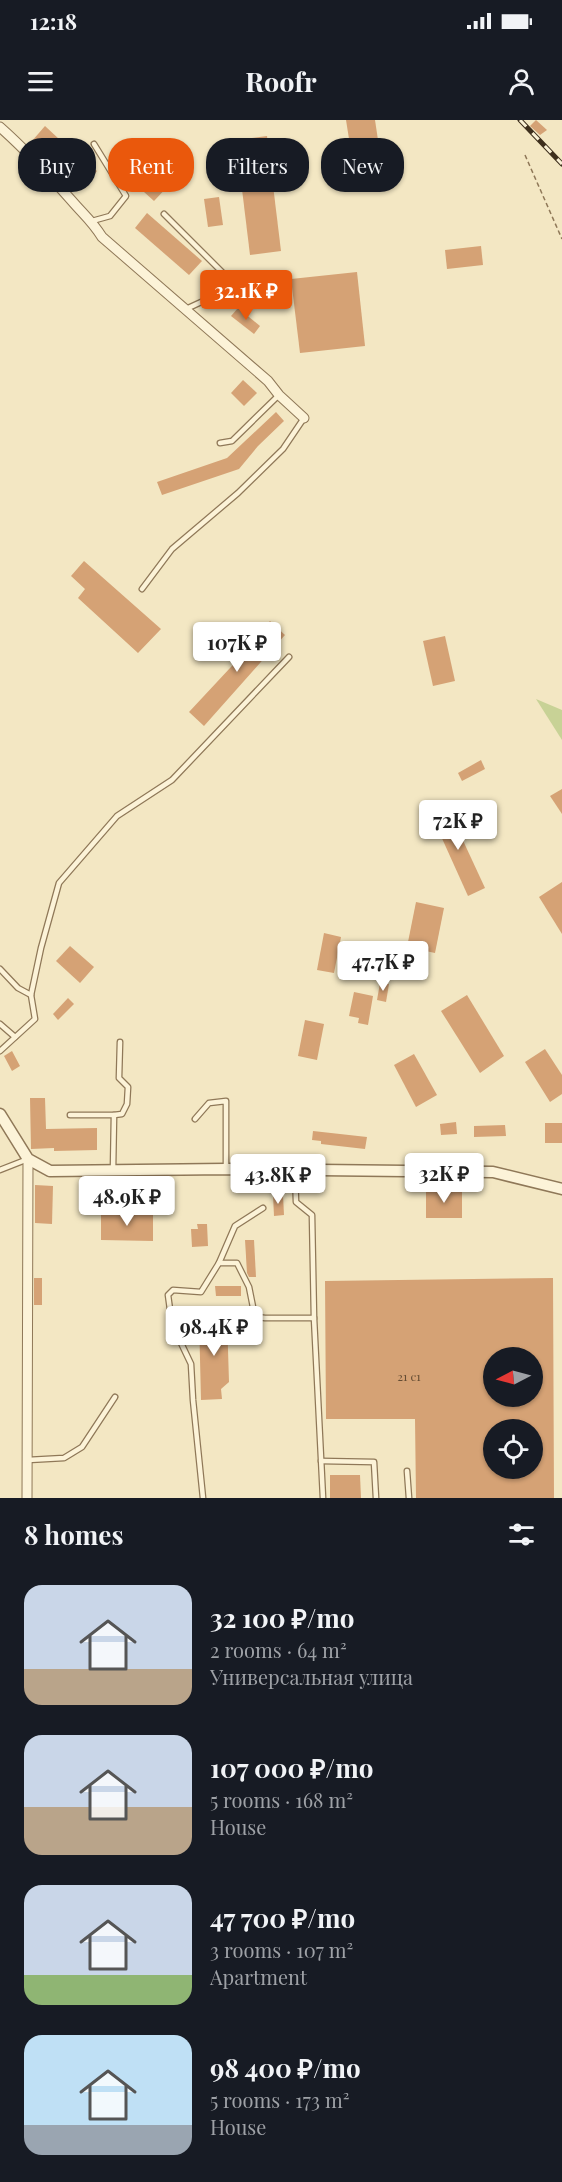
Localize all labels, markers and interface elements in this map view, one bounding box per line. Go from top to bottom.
text: 12:18 [30,6,77,36]
text: Roofr [245,63,317,99]
icon: menu [24,65,57,98]
icon: person [505,65,538,98]
chip: Buy [18,138,96,192]
chip: Rent [108,138,194,192]
chip: Filters [206,138,309,192]
chip: New [321,138,404,192]
pin: 32.1K ₽ [191,270,301,321]
text: 32.1K ₽ [214,276,278,303]
pin: 107K ₽ [188,622,286,673]
text: 107K ₽ [207,628,267,655]
pin: 72K ₽ [416,800,500,851]
text: 72K ₽ [433,806,483,833]
pin: 47.7K ₽ [328,941,438,992]
text: 47.7K ₽ [351,947,415,974]
pin: 32K ₽ [402,1153,486,1204]
pin: 43.8K ₽ [223,1154,333,1205]
text: 32K ₽ [419,1159,469,1186]
text: 43.8K ₽ [245,1160,311,1187]
pin: 48.9K ₽ [72,1176,182,1227]
text: 48.9K ₽ [93,1182,161,1209]
pin: 98.4K ₽ [159,1306,269,1357]
text: 98.4K ₽ [180,1312,248,1339]
north arrow [483,1347,543,1407]
map controls [483,1347,543,1479]
house number: 21 с1 [397,1368,421,1384]
button: locate [483,1419,543,1479]
text: 8 homes [24,1517,123,1552]
icon: filters [505,1518,538,1551]
text: 32 100 ₽/mo [210,1600,355,1635]
icon: home [72,1609,144,1681]
text: 2 rooms · 64 m² [210,1636,347,1663]
text: Универсальная улица [210,1663,413,1690]
text: 107 000 ₽/mo [210,1750,373,1785]
icon: home [72,1759,144,1831]
text: 5 rooms · 168 m² [210,1786,353,1813]
text: House [210,1813,266,1840]
text: 47 700 ₽/mo [210,1900,355,1935]
icon: home [72,1909,144,1981]
text: 3 rooms · 107 m² [210,1936,353,1963]
text: Apartment [210,1963,307,1990]
text: 98 400 ₽/mo [210,2050,361,2085]
icon: home [72,2059,144,2131]
text: 5 rooms · 173 m² [210,2086,349,2113]
text: House [210,2113,266,2140]

